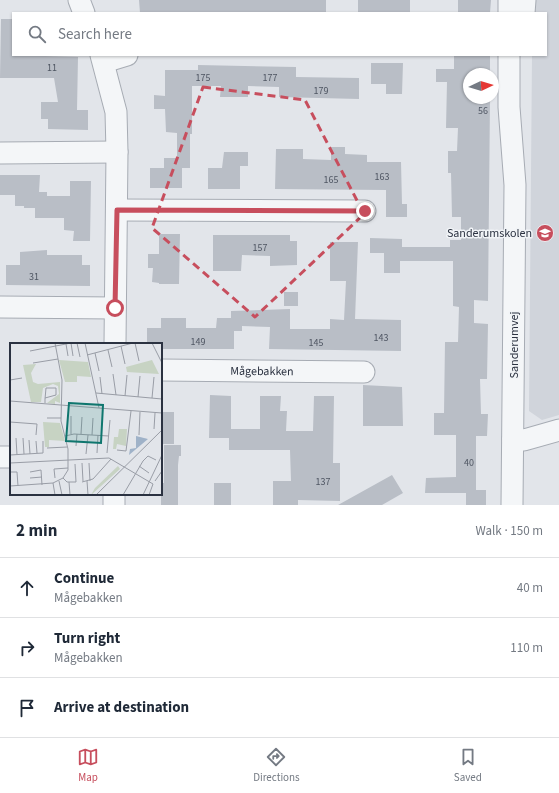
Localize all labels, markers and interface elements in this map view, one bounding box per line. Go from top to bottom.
search box [12,12,547,56]
icon: search [26,23,48,45]
text: Search here [58,24,132,45]
house number: 11 [47,61,57,75]
north arrow [463,68,499,104]
house number: 175 [196,71,210,85]
house number: 177 [263,71,277,85]
house number: 179 [314,84,328,98]
house number: 56 [478,104,488,118]
house number: 163 [375,170,389,184]
house number: 165 [324,173,338,187]
route end [356,202,374,220]
school or university icon: Sanderumskolen [535,223,555,243]
place label: Sanderumskolen [447,225,532,242]
house number: 157 [253,241,267,255]
house number: 31 [29,270,39,284]
route start [106,299,124,317]
street label: Sanderumvej [506,312,523,378]
house number: 143 [374,331,388,345]
house number: 149 [191,335,205,349]
house number: 145 [309,336,323,350]
inset map [10,343,162,495]
street label: Mågebakken [230,363,294,380]
house number: 40 [464,456,474,470]
house number: 137 [316,475,330,489]
text: 2 min [16,519,57,543]
text: Walk · 150 m [475,522,543,540]
text: Continue [54,568,114,589]
icon: ahead [16,577,38,599]
text: 40 m [517,579,543,597]
text: Mågebakken [54,589,123,607]
text: Turn right [54,628,120,649]
icon: right [16,637,38,659]
text: 110 m [510,639,543,657]
text: Mågebakken [54,649,123,667]
icon: arrive [16,697,38,719]
text: Arrive at destination [54,697,189,718]
tab: Map [77,746,99,785]
tab: Directions [253,746,300,785]
tab: Saved [454,746,482,785]

